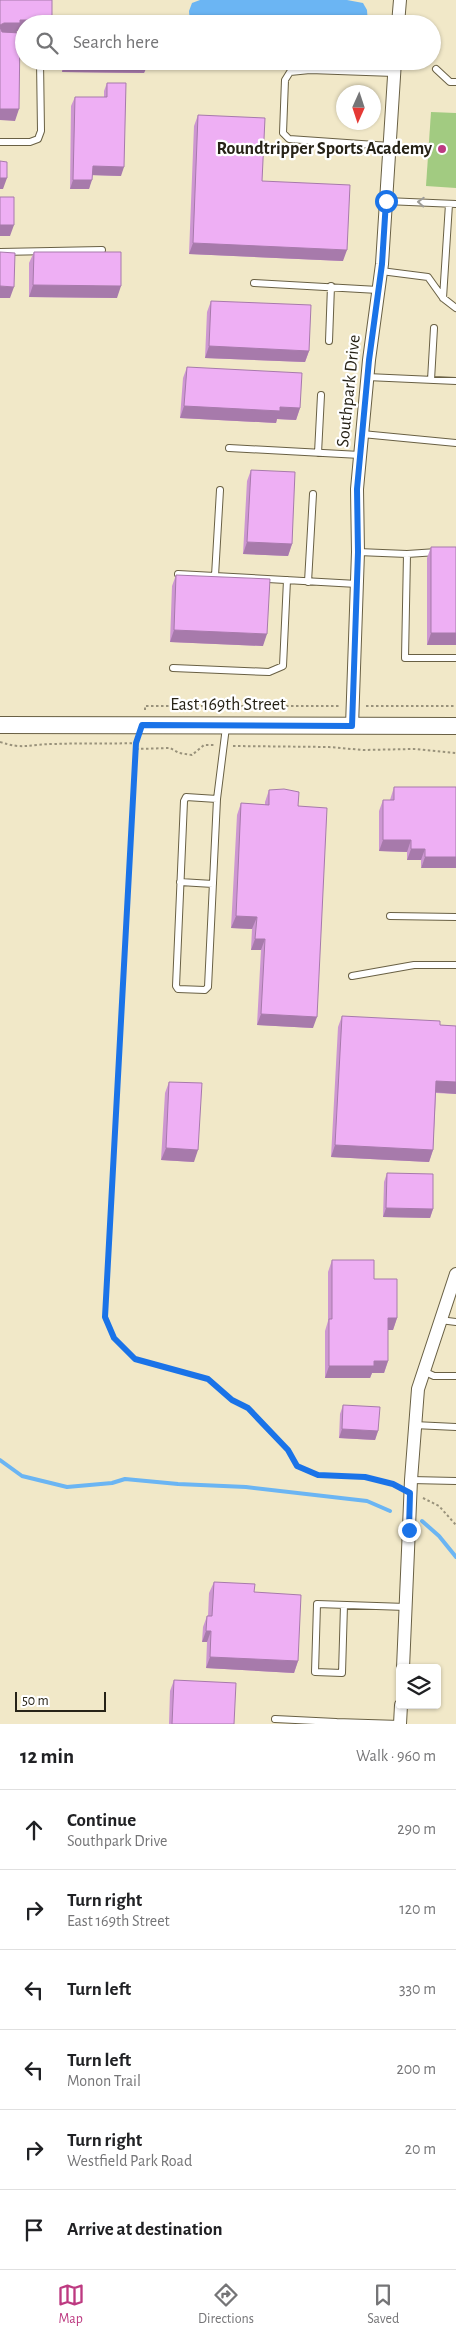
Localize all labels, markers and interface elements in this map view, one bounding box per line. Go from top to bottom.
search box [15,15,441,70]
icon: search [33,29,61,57]
text: Search here [73,33,159,52]
north arrow [336,85,381,130]
place label: Roundtripper Sports Academy [216,140,433,158]
marker: Roundtripper Sports Academy [436,143,448,155]
route start [375,190,398,213]
one-way arrow [417,197,425,208]
street label: Southpark Drive [334,334,364,448]
street label: East 169th Street [170,696,286,714]
route end [398,1519,421,1542]
map controls [396,1664,441,1709]
button: layers [396,1664,441,1709]
scale bar [15,1689,106,1712]
text: 50 m [22,1694,49,1708]
text: 12 min [20,1746,74,1767]
text: Walk · 960 m [356,1748,436,1764]
text: Continue [67,1811,136,1830]
icon: ahead [20,1816,48,1844]
text: 290 m [397,1821,436,1837]
text: Southpark Drive [67,1833,167,1849]
text: Turn right [67,1891,142,1910]
icon: right [20,1896,48,1924]
text: 120 m [399,1901,436,1917]
text: East 169th Street [67,1913,170,1929]
icon: left [20,1976,48,2004]
text: Turn left [67,1980,131,1999]
text: 330 m [399,1981,436,1997]
text: Turn left [67,2051,131,2070]
icon: left [20,2056,48,2084]
text: 200 m [396,2061,436,2077]
text: Monon Trail [67,2073,141,2089]
text: Turn right [67,2131,142,2150]
icon: right [20,2136,48,2164]
text: 20 m [405,2141,436,2157]
text: Westfield Park Road [67,2153,192,2169]
icon: arrive [20,2216,48,2244]
text: Arrive at destination [67,2220,223,2239]
tab: Map [57,2281,85,2328]
tab: Directions [198,2281,254,2328]
tab: Saved [367,2281,399,2328]

